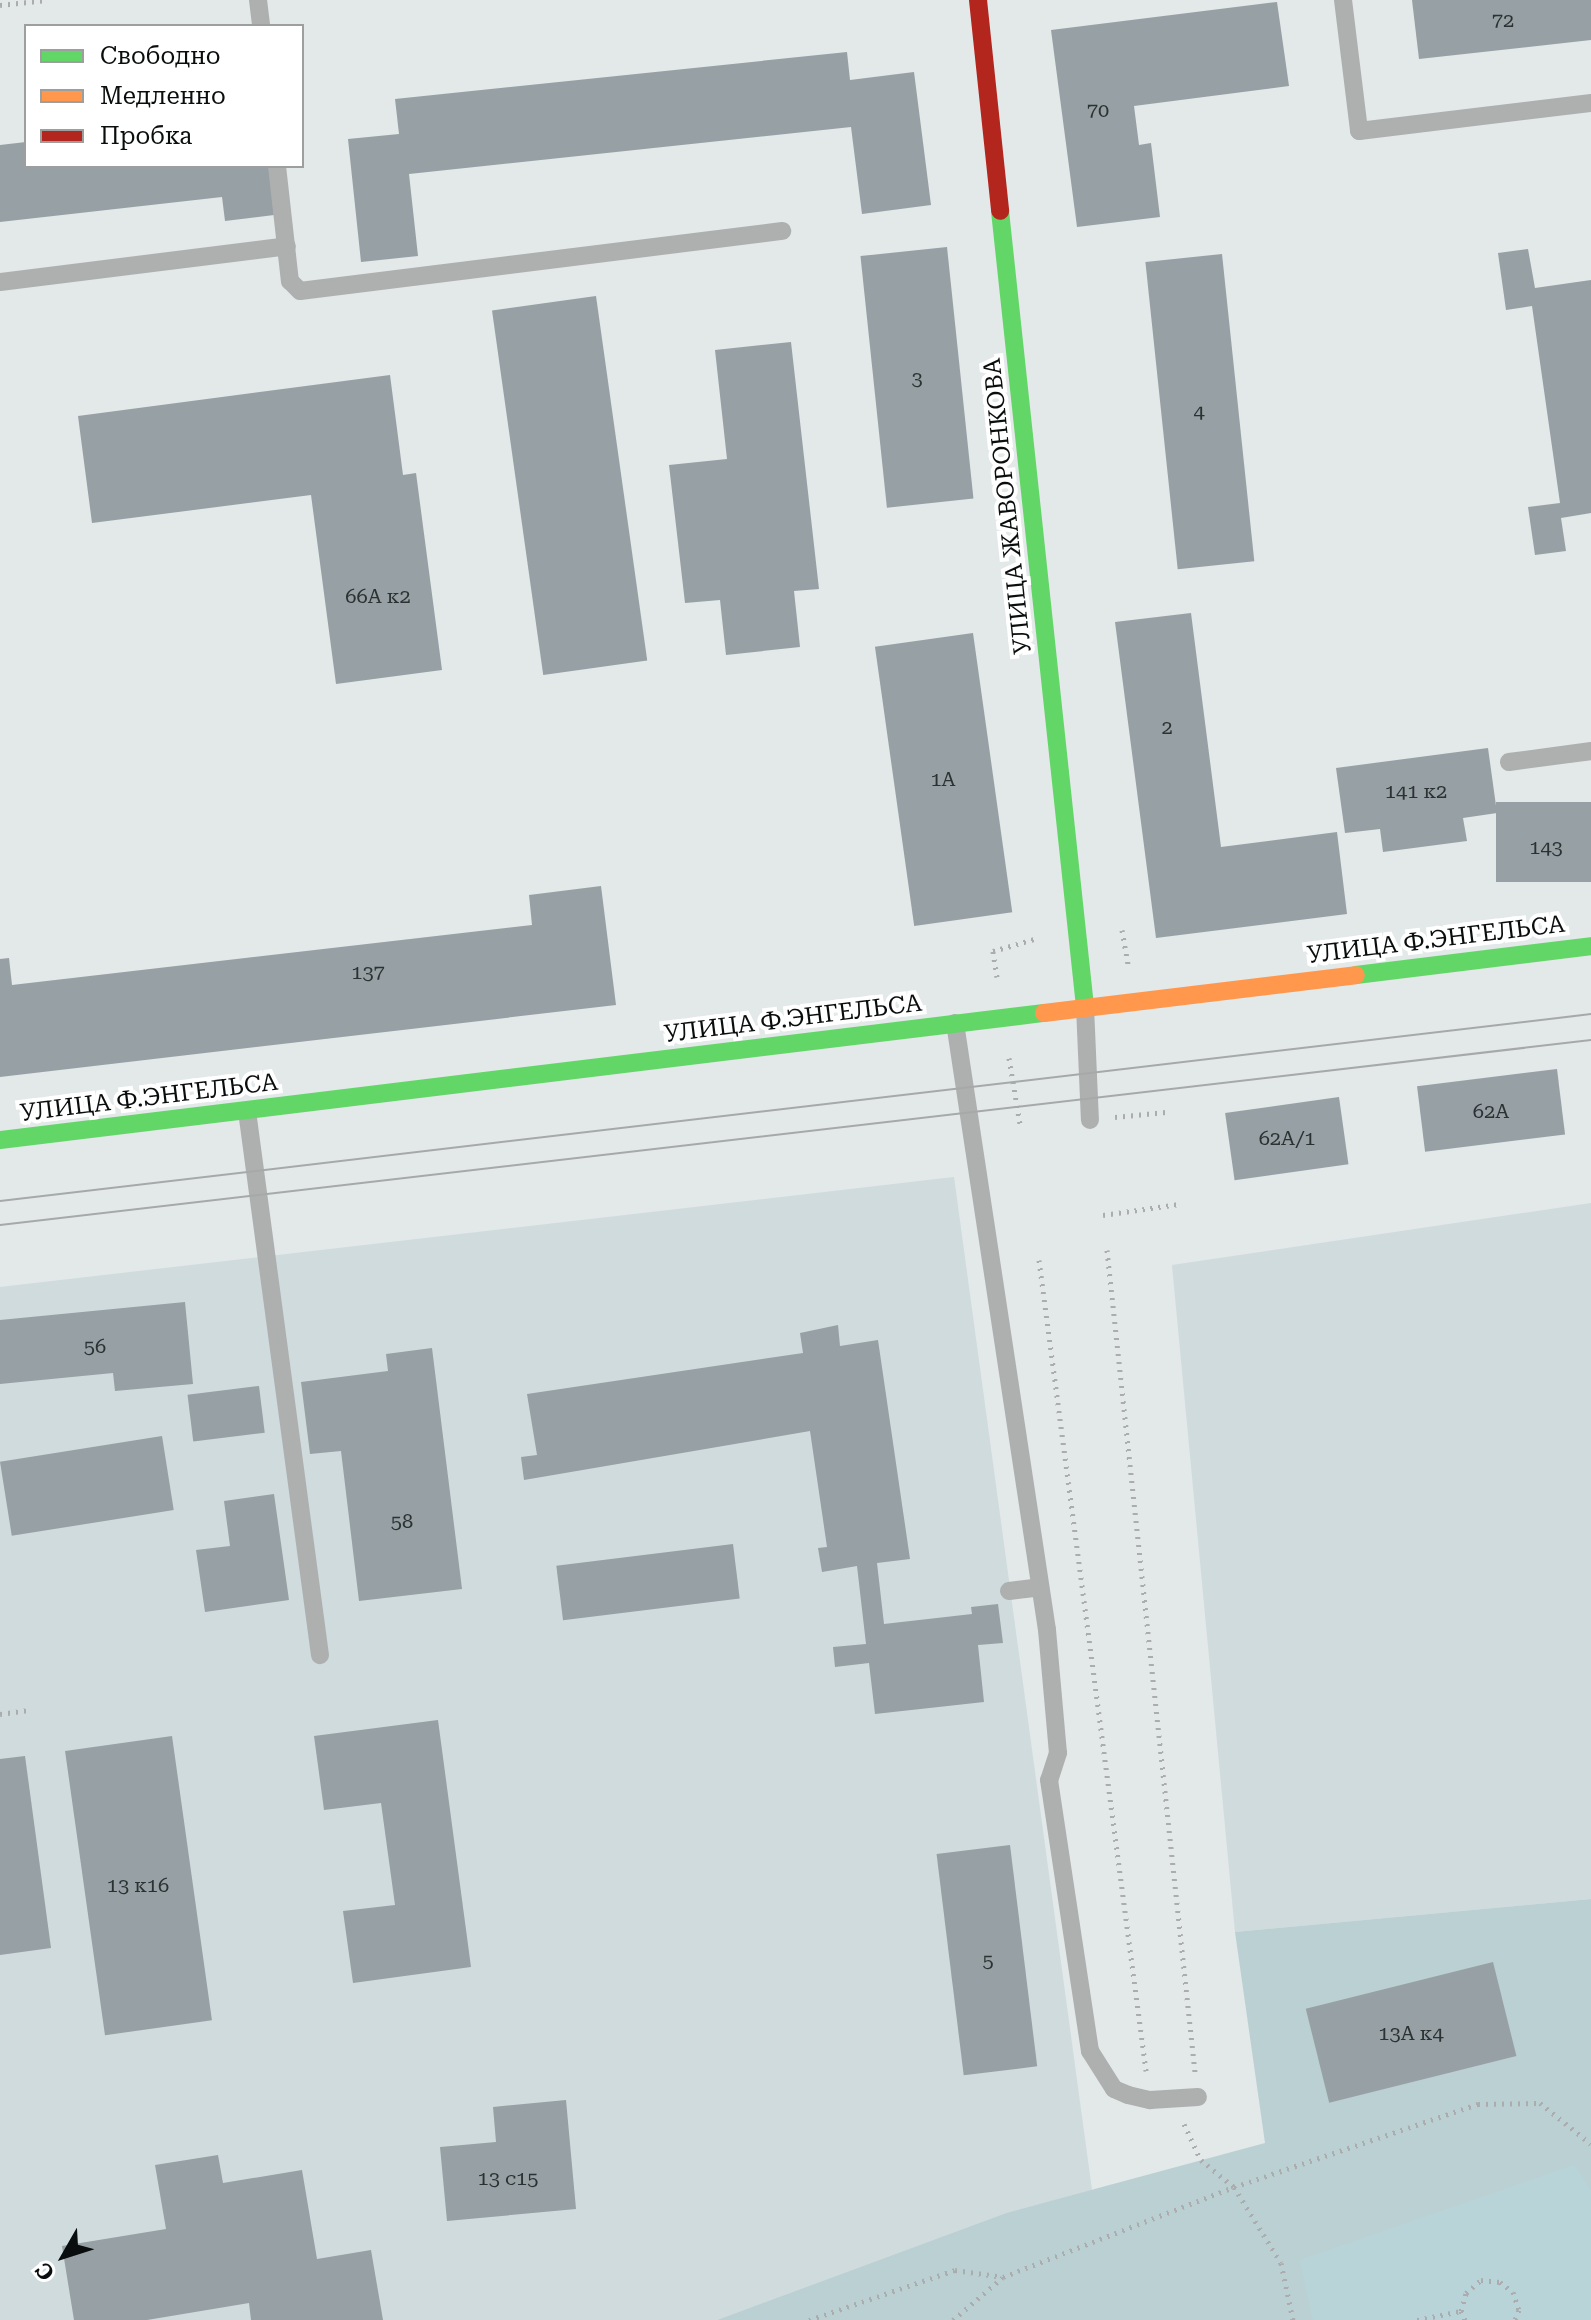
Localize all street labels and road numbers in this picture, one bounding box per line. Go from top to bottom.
street label: УЛИЦА ЖАВОРОНКОВА [978,356,1038,656]
street label: УЛИЦА Ф.ЭНГЕЛЬСА [1306,910,1566,970]
street label: УЛИЦА Ф.ЭНГЕЛЬСА [663,989,923,1049]
street label: УЛИЦА Ф.ЭНГЕЛЬСА [19,1068,279,1128]

